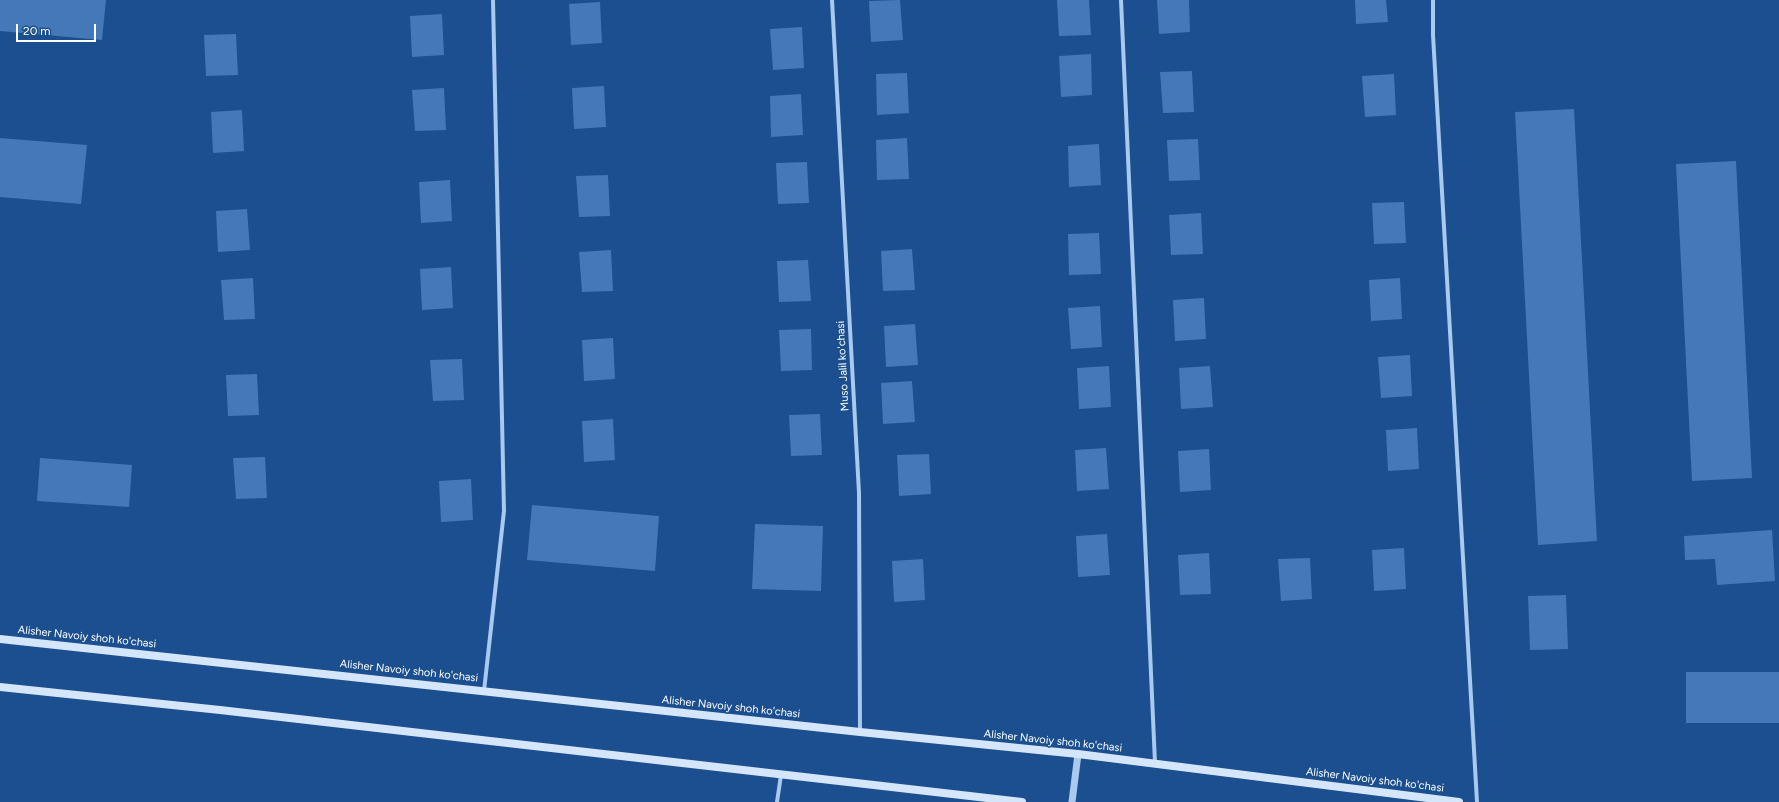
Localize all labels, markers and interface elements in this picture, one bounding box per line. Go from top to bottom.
scale bar [18,16,98,42]
text: 20 m [23,24,51,38]
street label: Muso Jalil ko'chasi [834,321,852,411]
street label: Alisher Navoiy shoh ko'chasi [17,623,157,651]
street label: Alisher Navoiy shoh ko'chasi [339,657,479,685]
street label: Alisher Navoiy shoh ko'chasi [661,693,801,721]
street label: Alisher Navoiy shoh ko'chasi [983,727,1123,755]
street label: Alisher Navoiy shoh ko'chasi [1305,765,1445,795]

